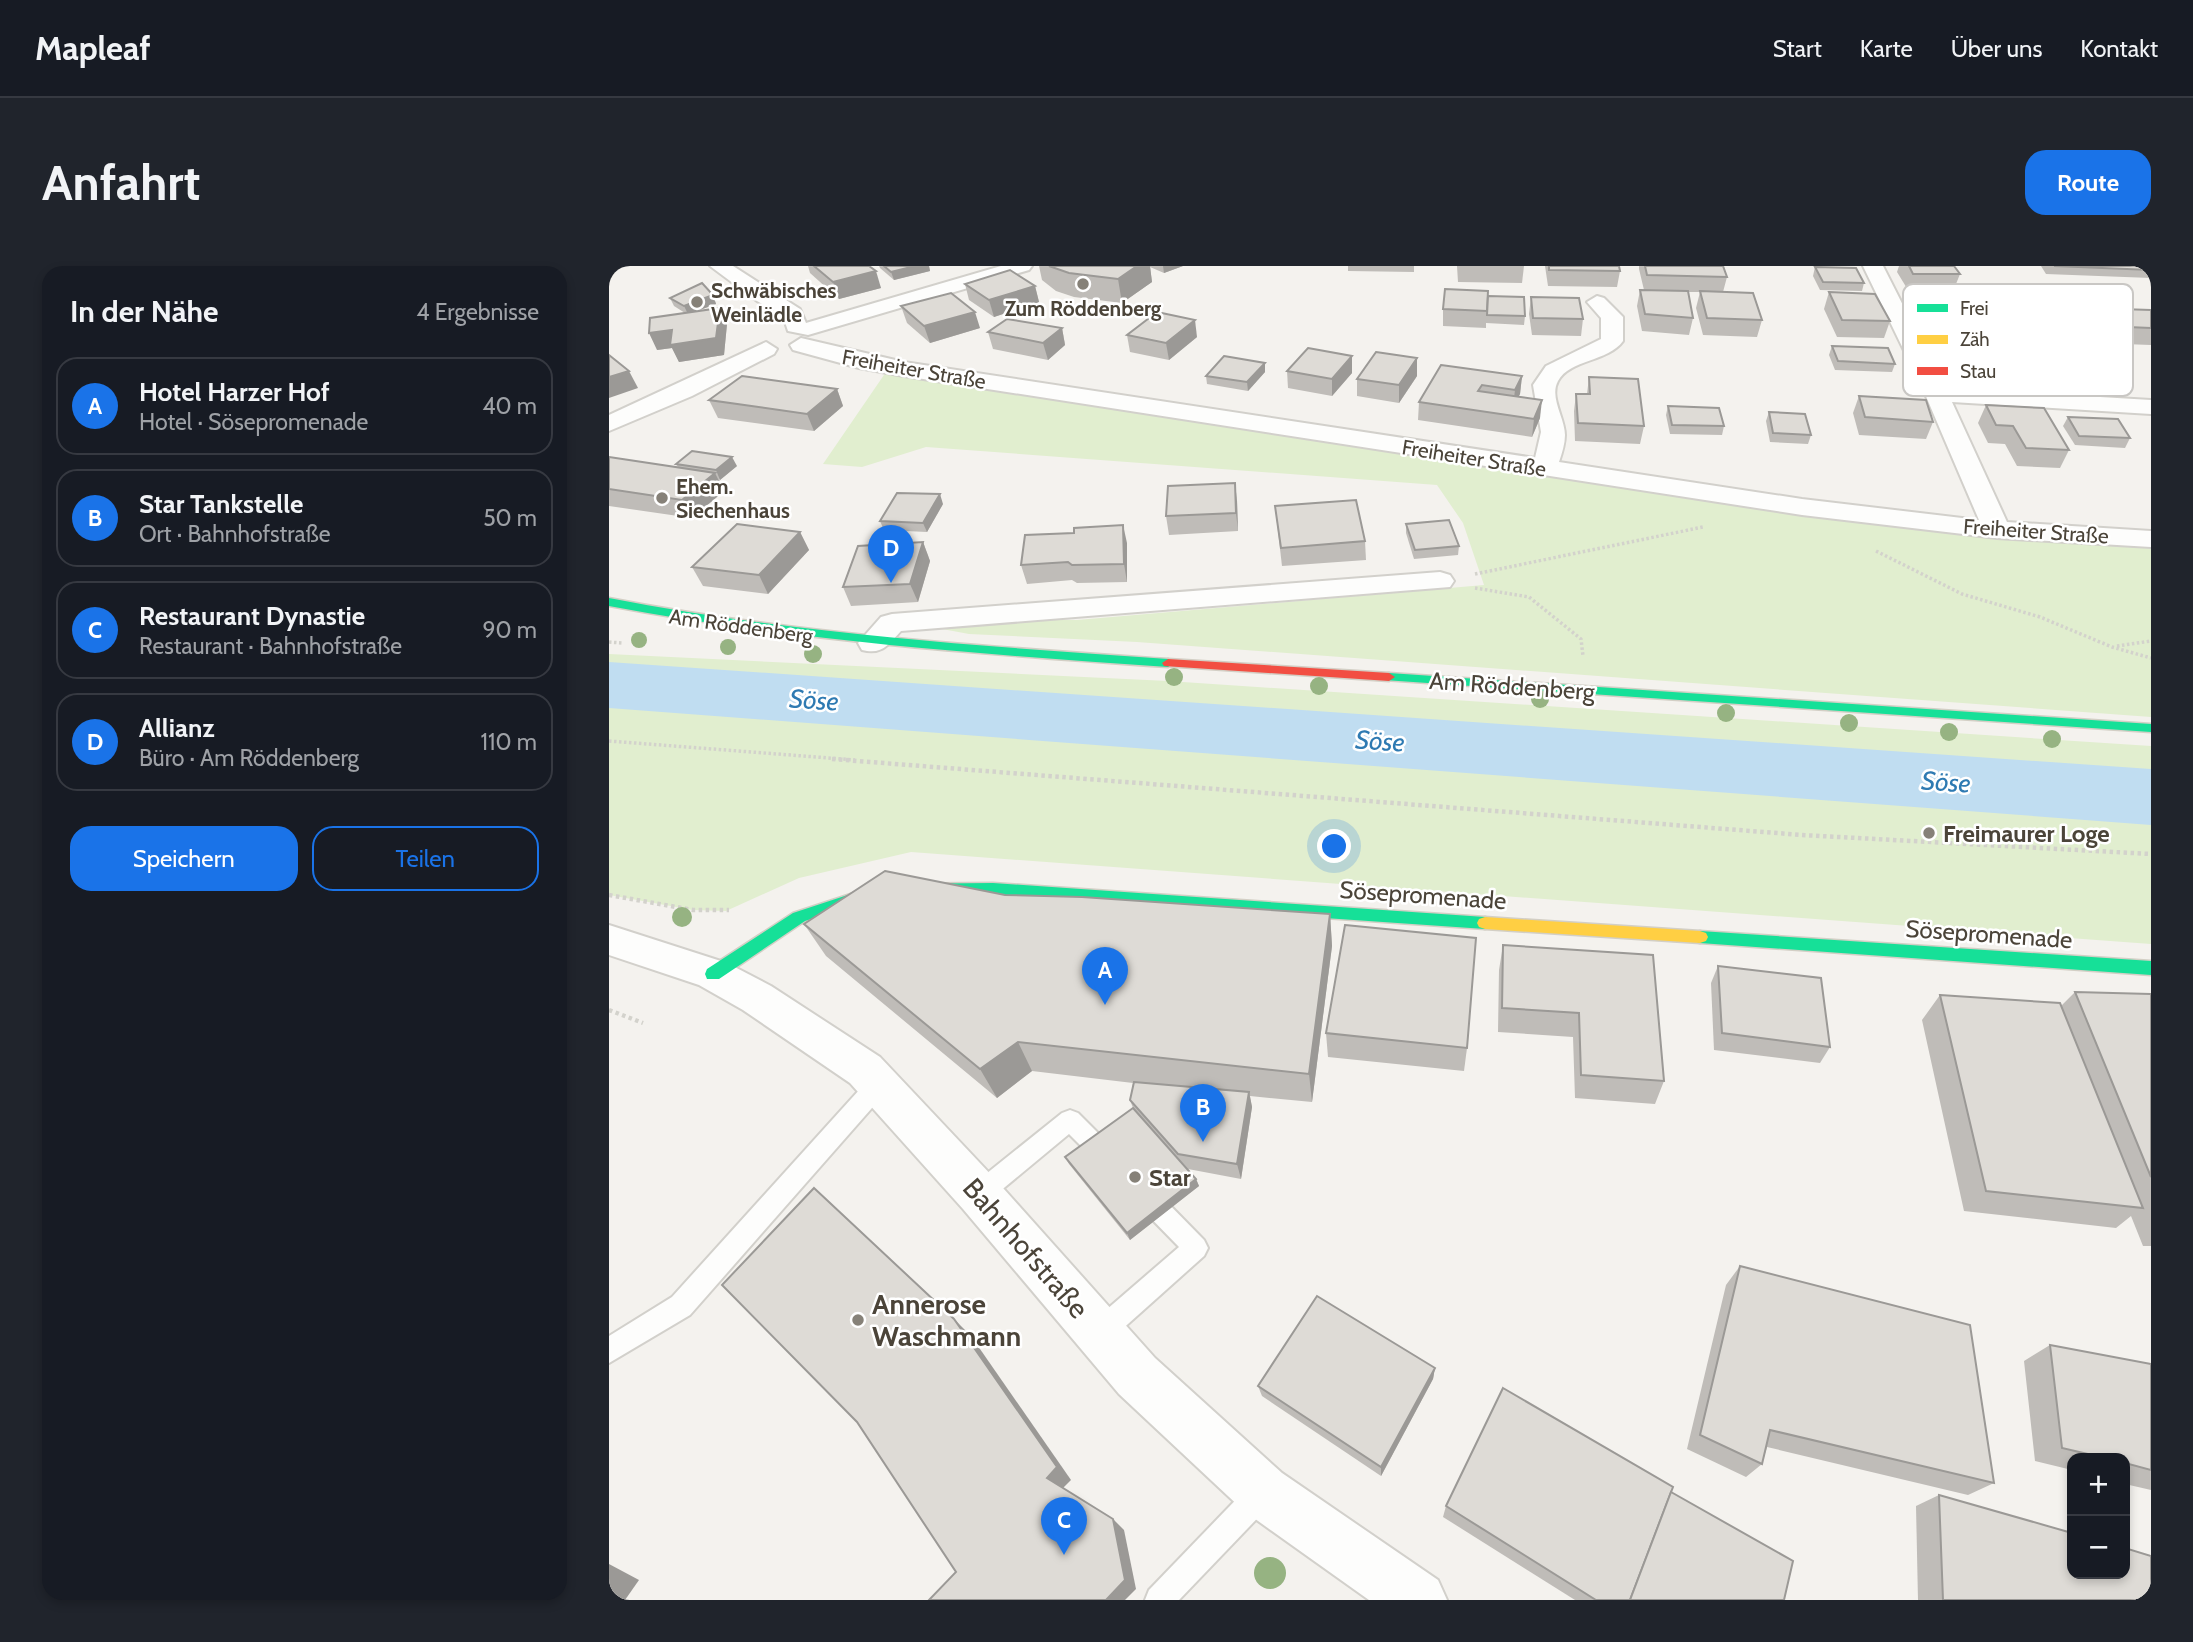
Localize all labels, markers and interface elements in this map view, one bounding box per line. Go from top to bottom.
text: Mapleaf [35,28,151,68]
text: Start [1773,34,1822,63]
text: Karte [1860,34,1913,63]
text: Über uns [1951,34,2042,63]
text: Kontakt [2080,34,2158,63]
button: Route [2025,150,2151,215]
text: Anfahrt [42,153,200,212]
marker: Zum Röddenberg [1075,276,1091,292]
place label: Schwäbisches Weinlädle [711,278,837,327]
legend [1903,284,2133,396]
text: In der Nähe [70,293,219,330]
marker: Schwäbisches Weinlädle [689,294,705,310]
place label: Zum Röddenberg [1005,296,1162,321]
text: Frei [1960,297,1989,320]
text: 4 Ergebnisse [416,298,539,326]
text: Zäh [1960,328,1990,351]
street label: Freiheiter Straße [840,344,988,394]
text: Stau [1960,360,1996,383]
text: Hotel Harzer Hof [139,376,330,408]
text: A [88,392,102,420]
text: 40 m [482,392,537,420]
text: Hotel · Sösepromenade [139,408,368,436]
street label: Freiheiter Straße [1400,434,1548,482]
place label: Ehem. Siechenhaus [676,474,790,523]
text: Star Tankstelle [139,488,303,520]
marker: Ehem. Siechenhaus [654,490,670,506]
text: B [88,504,102,532]
text: 50 m [483,504,537,532]
street label: Freiheiter Straße [1962,513,2110,549]
text: Ort · Bahnhofstraße [139,520,330,548]
pin: D [868,525,914,583]
text: Restaurant Dynastie [139,600,365,632]
street label: Am Röddenberg [667,604,815,649]
text: C [88,616,102,644]
text: 90 m [483,616,537,644]
text: Restaurant · Bahnhofstraße [139,632,402,660]
street label: Am Röddenberg [1428,666,1597,706]
water label: Söse [788,682,840,718]
text: Allianz [139,712,215,744]
water label: Söse [1354,723,1406,759]
text: D [87,728,103,756]
text: 110 m [481,728,537,756]
text: Büro · Am Röddenberg [139,744,359,772]
water label: Söse [1920,764,1972,800]
place label: Freimaurer Loge [1943,819,2110,848]
marker: Freimaurer Loge [1921,825,1937,841]
button: Speichern [70,826,298,891]
button: Teilen [312,826,539,891]
your location [1317,829,1351,863]
street label: Sösepromenade [1339,875,1507,915]
street label: Sösepromenade [1905,914,2073,954]
pin: A [1082,947,1128,1005]
pin: B [1180,1084,1226,1142]
place label: Star [1149,1163,1191,1192]
marker: Star [1127,1169,1143,1185]
street label: Bahnhofstraße [956,1171,1096,1325]
place label: Annerose Waschmann [872,1287,1021,1353]
marker: Annerose Waschmann [850,1312,866,1328]
map controls [2067,1453,2130,1579]
button: + [2067,1453,2130,1516]
pin: C [1041,1497,1087,1555]
button: − [2067,1516,2130,1579]

